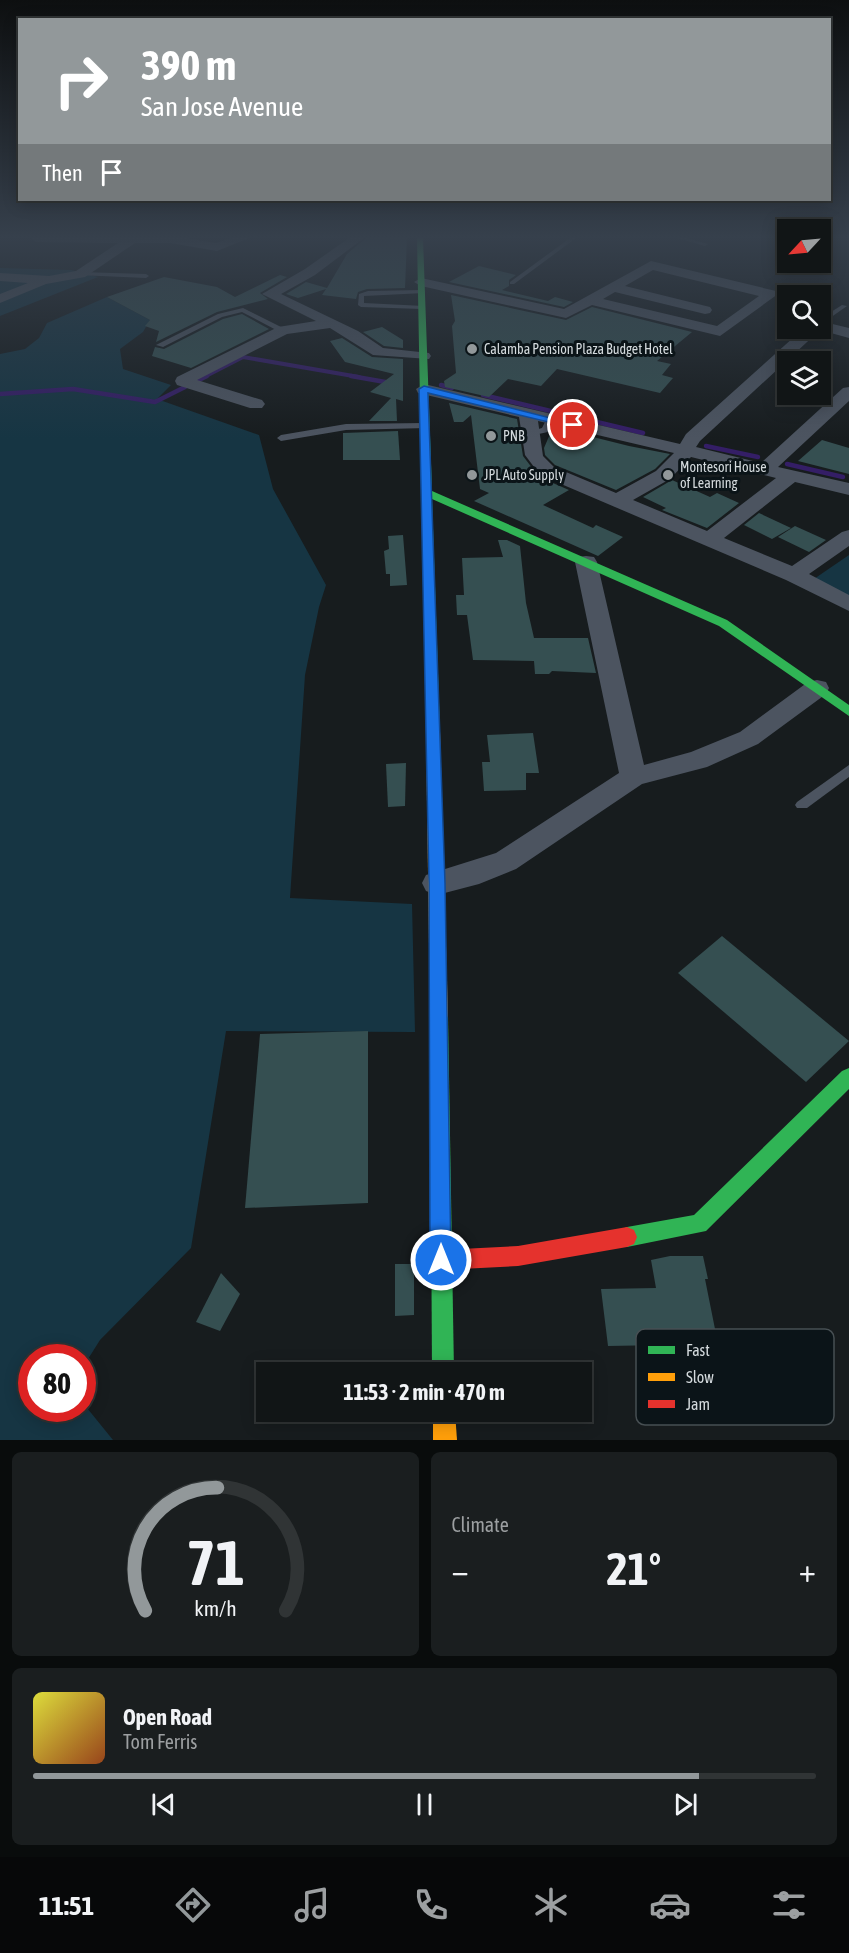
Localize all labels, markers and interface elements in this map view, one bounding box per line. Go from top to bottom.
text: 390 m [141,41,236,89]
icon: right [42,42,120,120]
text: San Jose Avenue [141,91,303,122]
icon: arrive [95,156,128,189]
text: Then [42,160,83,186]
north arrow [777,219,831,273]
map controls [777,219,831,405]
button: search [777,285,831,339]
place label: Calamba Pension Plaza Budget Hotel [484,341,673,357]
marker: Calamba Pension Plaza Budget Hotel [465,342,479,356]
button: layers [777,351,831,405]
pin [547,399,598,450]
icon: arrive [556,408,589,441]
place label: PNB [503,428,525,444]
marker: PNB [484,429,498,443]
place label: Montesori House of Learning [680,459,767,491]
place label: JPL Auto Supply [484,467,564,483]
marker: JPL Auto Supply [465,468,479,482]
marker: Montesori House of Learning [661,468,675,482]
position arrow [409,1228,473,1292]
legend [636,1329,834,1425]
text: Fast [686,1341,710,1359]
speed limit sign: 80 [18,1344,96,1422]
text: Slow [686,1368,714,1386]
text: 11:53 · 2 min · 470 m [343,1379,505,1405]
text: Jam [686,1395,710,1413]
text: Climate [452,1513,509,1536]
text: 71 [186,1527,245,1598]
text: 21° [606,1543,661,1595]
text: − [452,1551,469,1589]
text: + [799,1551,816,1589]
text: km/h [194,1596,237,1621]
text: Open Road [123,1704,212,1730]
text: Tom Ferris [123,1730,197,1753]
icon: previous [147,1788,180,1821]
icon: pause [408,1788,441,1821]
icon: next [669,1788,702,1821]
icon: directions [172,1884,214,1926]
icon: music [291,1884,333,1926]
icon: phone [410,1884,452,1926]
icon: climate [530,1884,572,1926]
icon: car [649,1884,691,1926]
icon: filters [768,1884,810,1926]
text: 11:51 [39,1890,94,1921]

